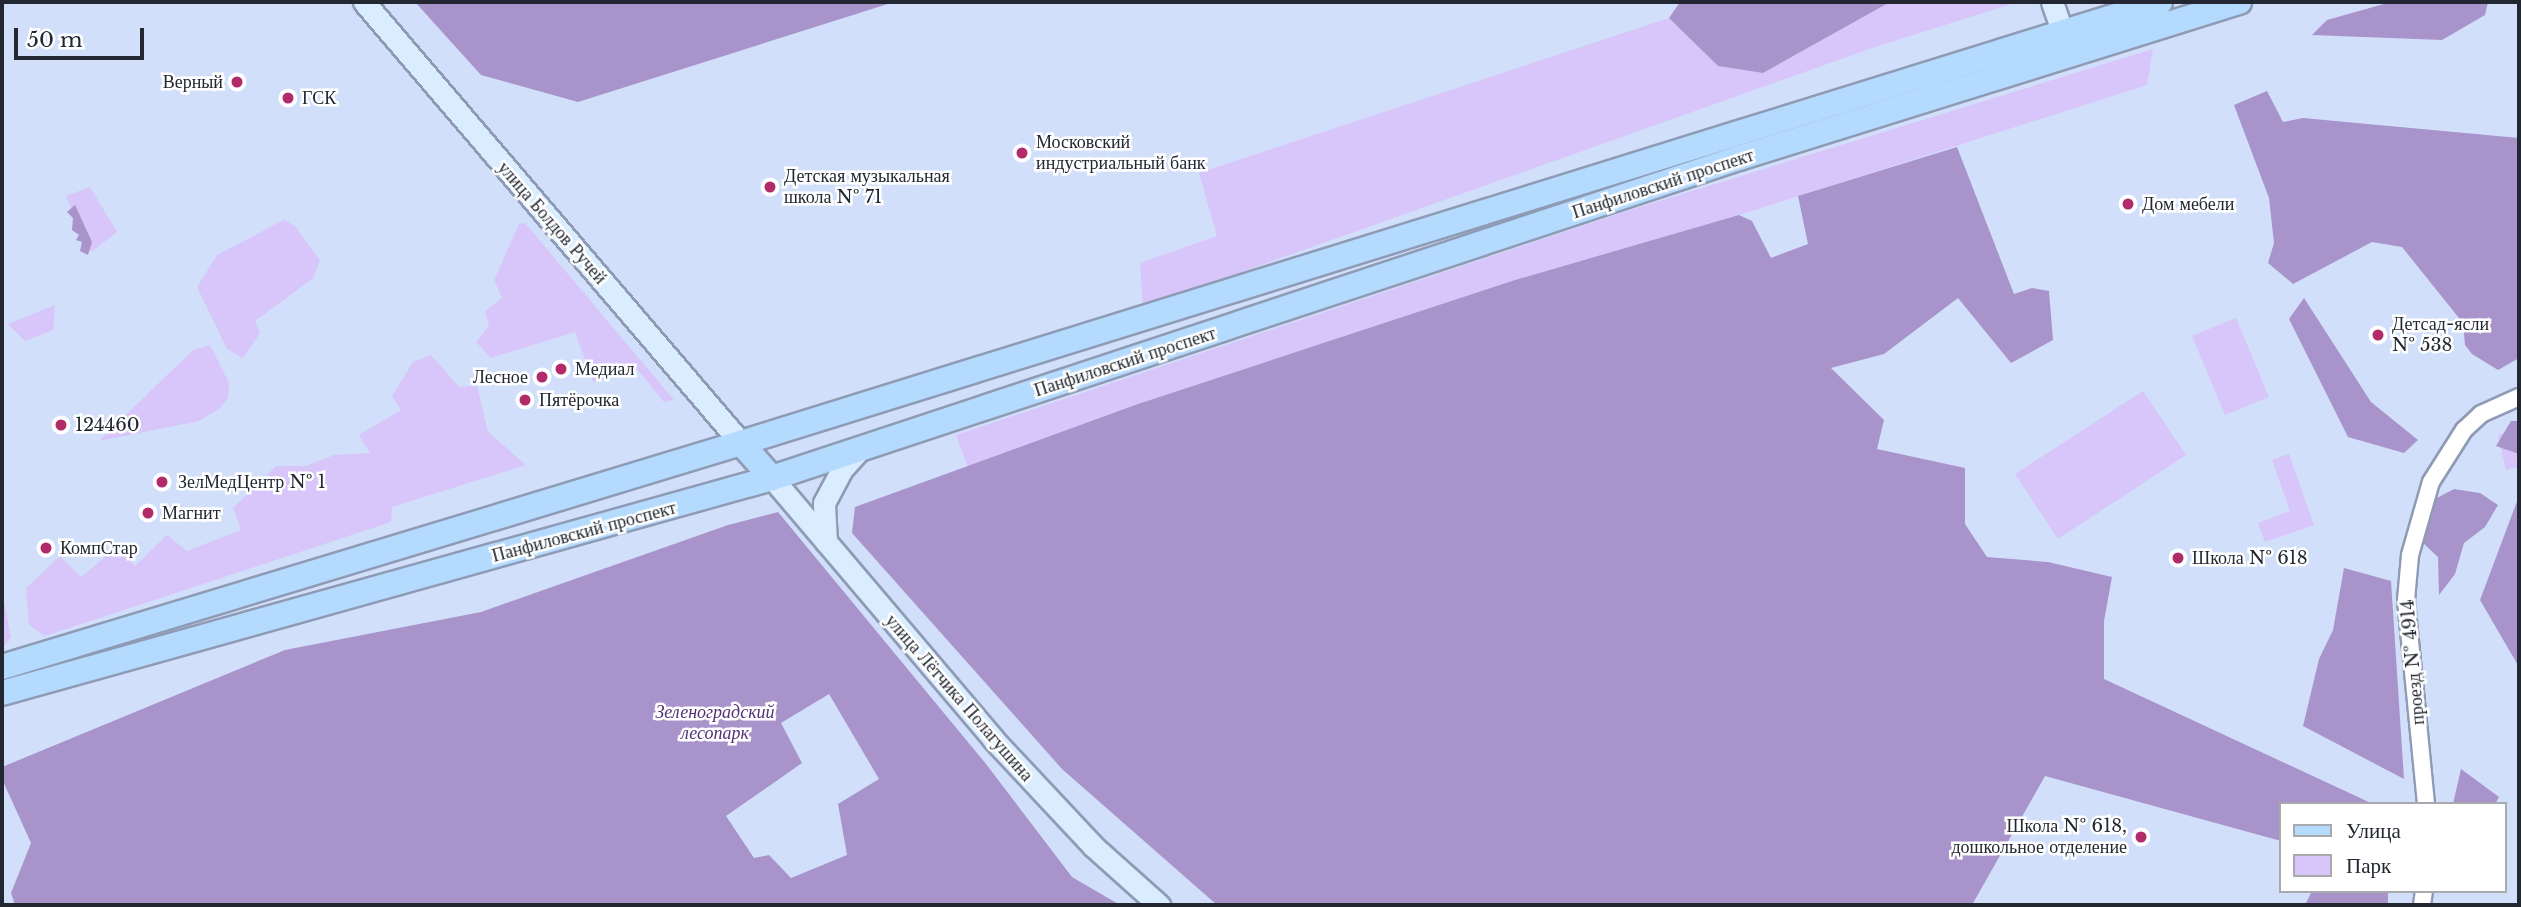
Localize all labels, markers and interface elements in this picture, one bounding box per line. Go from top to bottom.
scale bar [18,14,147,58]
text: 50 m [27,27,82,53]
place label: Верный [163,71,223,93]
marker: Верный [229,74,245,90]
place label: ГСК [302,87,336,109]
marker: ГСК [280,90,296,106]
place label: Московский индустриальный банк [1036,132,1206,174]
street label: Панфиловский проспект [1570,144,1756,224]
marker: Московский индустриальный банк [1014,145,1030,161]
street label: улица Болдов Ручей [493,157,611,289]
place label: Детская музыкальная школа № 71 [784,166,950,208]
marker: Детская музыкальная школа № 71 [762,179,778,195]
place label: Дом мебели [2142,193,2234,215]
marker: Дом мебели [2120,196,2136,212]
place label: Детсад-ясли № 538 [2392,314,2489,356]
street label: Панфиловский проспект [1032,322,1218,402]
marker: Детсад-ясли № 538 [2370,327,2386,343]
place label: Медиал [575,358,634,380]
marker: Медиал [553,361,569,377]
place label: Лесное [473,366,528,388]
marker: Лесное [534,369,550,385]
place label: Пятёрочка [539,389,619,411]
marker: Пятёрочка [517,392,533,408]
place label: 124460 [75,414,140,436]
marker: 124460 [53,417,69,433]
place label: ЗелМедЦентр № 1 [178,471,326,493]
marker: ЗелМедЦентр № 1 [152,472,172,492]
street label: Панфиловский проспект [490,497,678,567]
place label: Магнит [162,502,221,524]
marker: Магнит [140,505,156,521]
place label: КомпСтар [60,537,138,559]
marker: КомпСтар [38,540,54,556]
place label: Школа № 618 [2192,547,2308,569]
marker: Школа № 618 [2170,550,2186,566]
street label: проезд № 4914 [2397,598,2429,726]
street label: улица Лётчика Полагушина [881,610,1037,786]
park label: Зеленоградский лесопарк [655,702,775,744]
legend [2280,802,2507,893]
place label: Школа № 618, дошкольное отделение [1951,816,2127,858]
text: Улица [2346,818,2401,844]
marker: Школа № 618, дошкольное отделение [2133,829,2149,845]
text: Парк [2346,853,2391,879]

